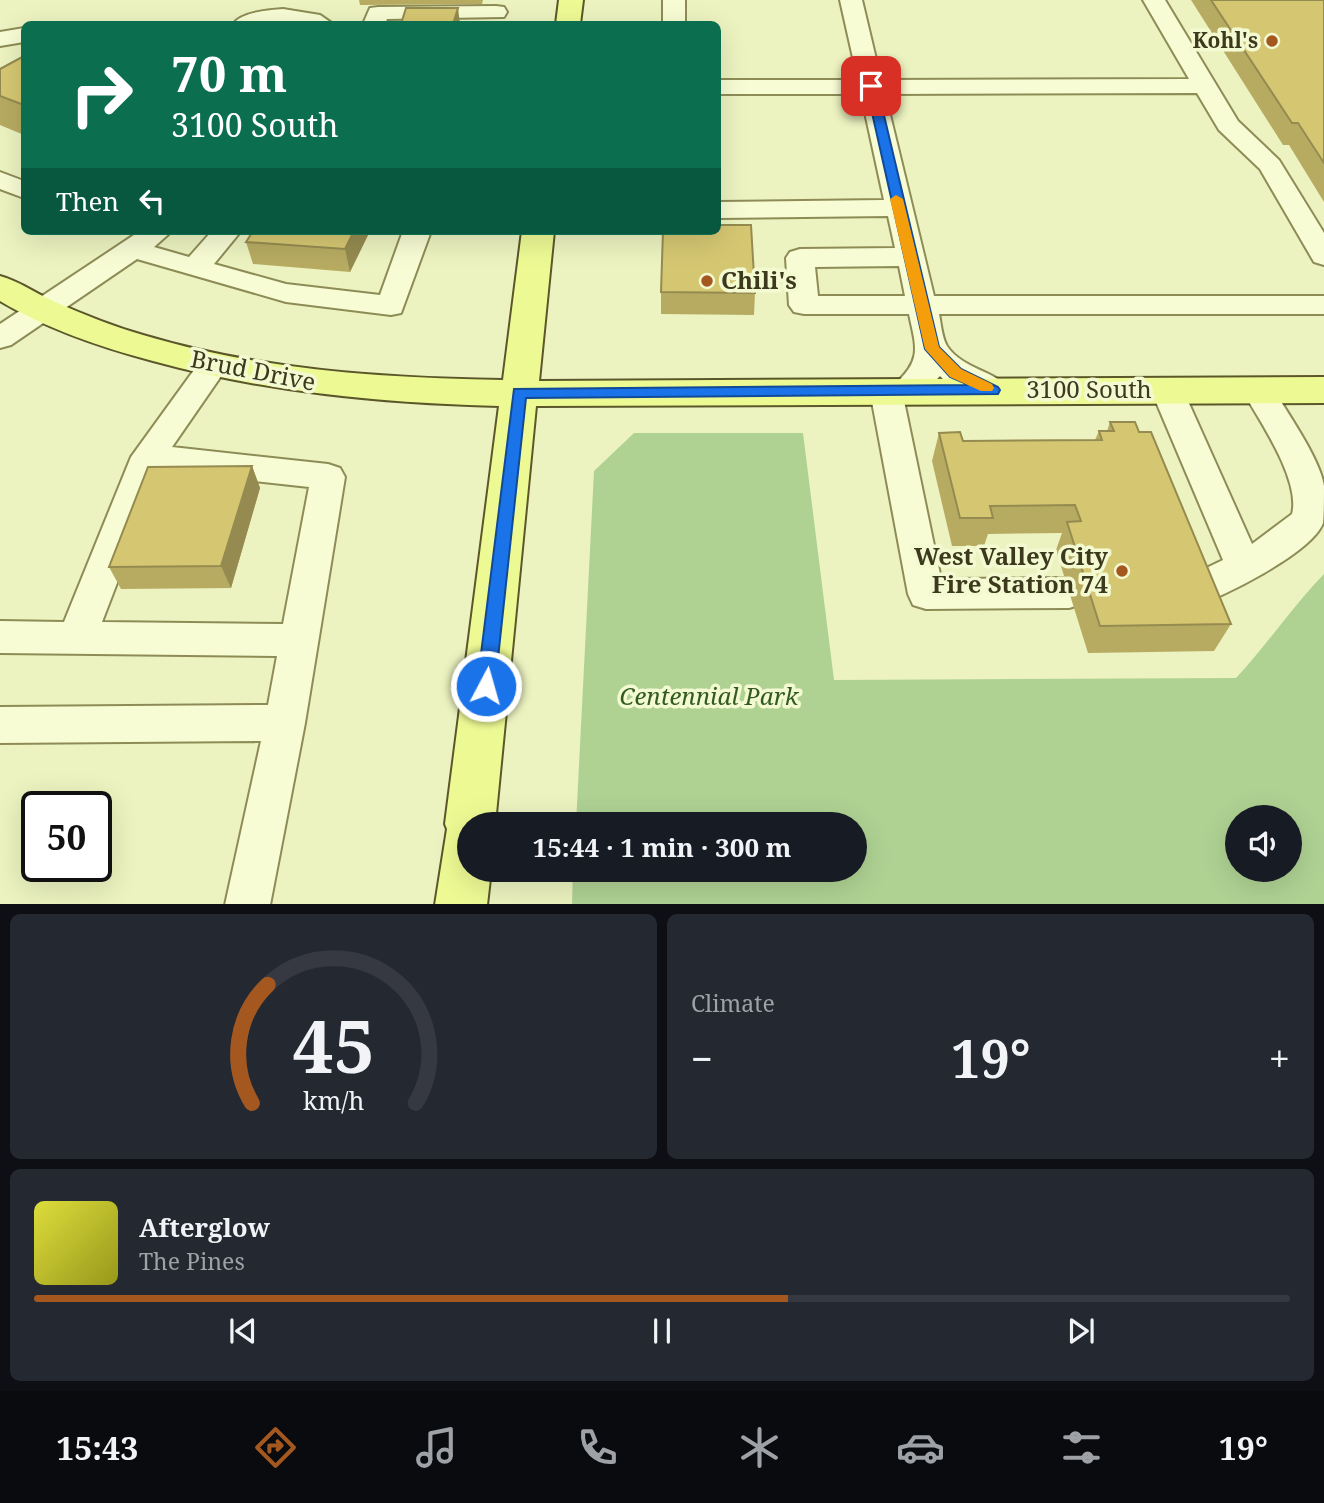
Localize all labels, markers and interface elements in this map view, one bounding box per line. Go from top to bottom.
place label: Kohl's [1193,26,1258,54]
marker: Kohl's [1264,33,1280,49]
text: 70 m [171,40,287,106]
icon: right [56,49,147,140]
pin [841,56,901,116]
icon: arrive [852,67,890,105]
text: 3100 South [171,103,339,146]
icon: left [133,182,171,220]
text: Then [56,183,119,219]
place label: Chili's [721,263,797,296]
marker: Chili's [699,273,715,289]
street label: Brud Drive [188,341,318,398]
street label: 3100 South [1026,372,1152,405]
place label: West Valley City Fire Station 74 [914,539,1108,600]
marker: West Valley City Fire Station 74 [1114,563,1130,579]
position arrow [449,649,523,723]
park label: Centennial Park [619,679,800,712]
speed limit sign: 50 [21,791,112,882]
map controls [1225,805,1302,882]
button: sound [1225,805,1302,882]
text: 15:44 · 1 min · 300 m [532,829,792,865]
text: Climate [691,987,775,1019]
text: 45 [292,995,375,1094]
text: 19° [951,1022,1031,1093]
text: − [691,1032,713,1084]
text: + [1269,1032,1290,1084]
text: km/h [303,1082,364,1116]
text: Afterglow [139,1209,270,1245]
text: The Pines [139,1245,245,1277]
icon: previous [224,1312,262,1350]
icon: pause [643,1312,681,1350]
icon: next [1062,1312,1100,1350]
icon: directions [251,1423,300,1472]
icon: music [412,1423,461,1472]
icon: phone [573,1423,622,1472]
icon: climate [735,1423,784,1472]
icon: car [896,1423,945,1472]
icon: filters [1057,1423,1106,1472]
text: 15:43 [56,1426,138,1469]
text: 19° [1219,1426,1268,1469]

